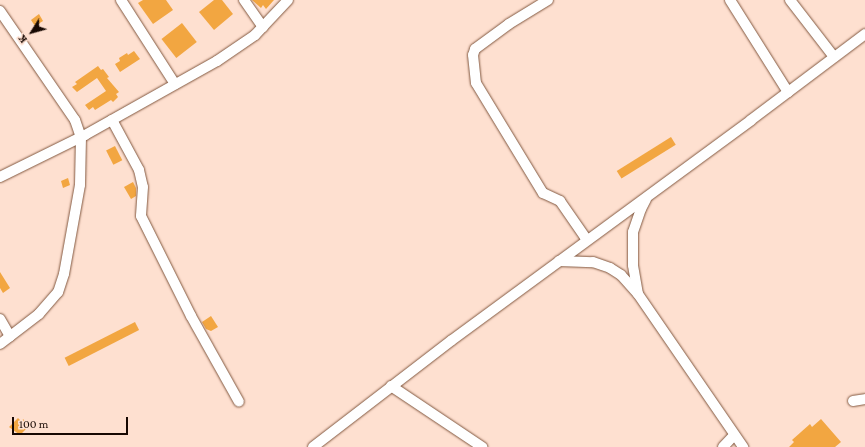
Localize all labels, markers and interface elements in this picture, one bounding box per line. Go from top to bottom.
north arrow [12,12,52,52]
text: K [16,33,29,46]
scale bar [14,409,130,435]
text: 100 m [19,417,48,431]

